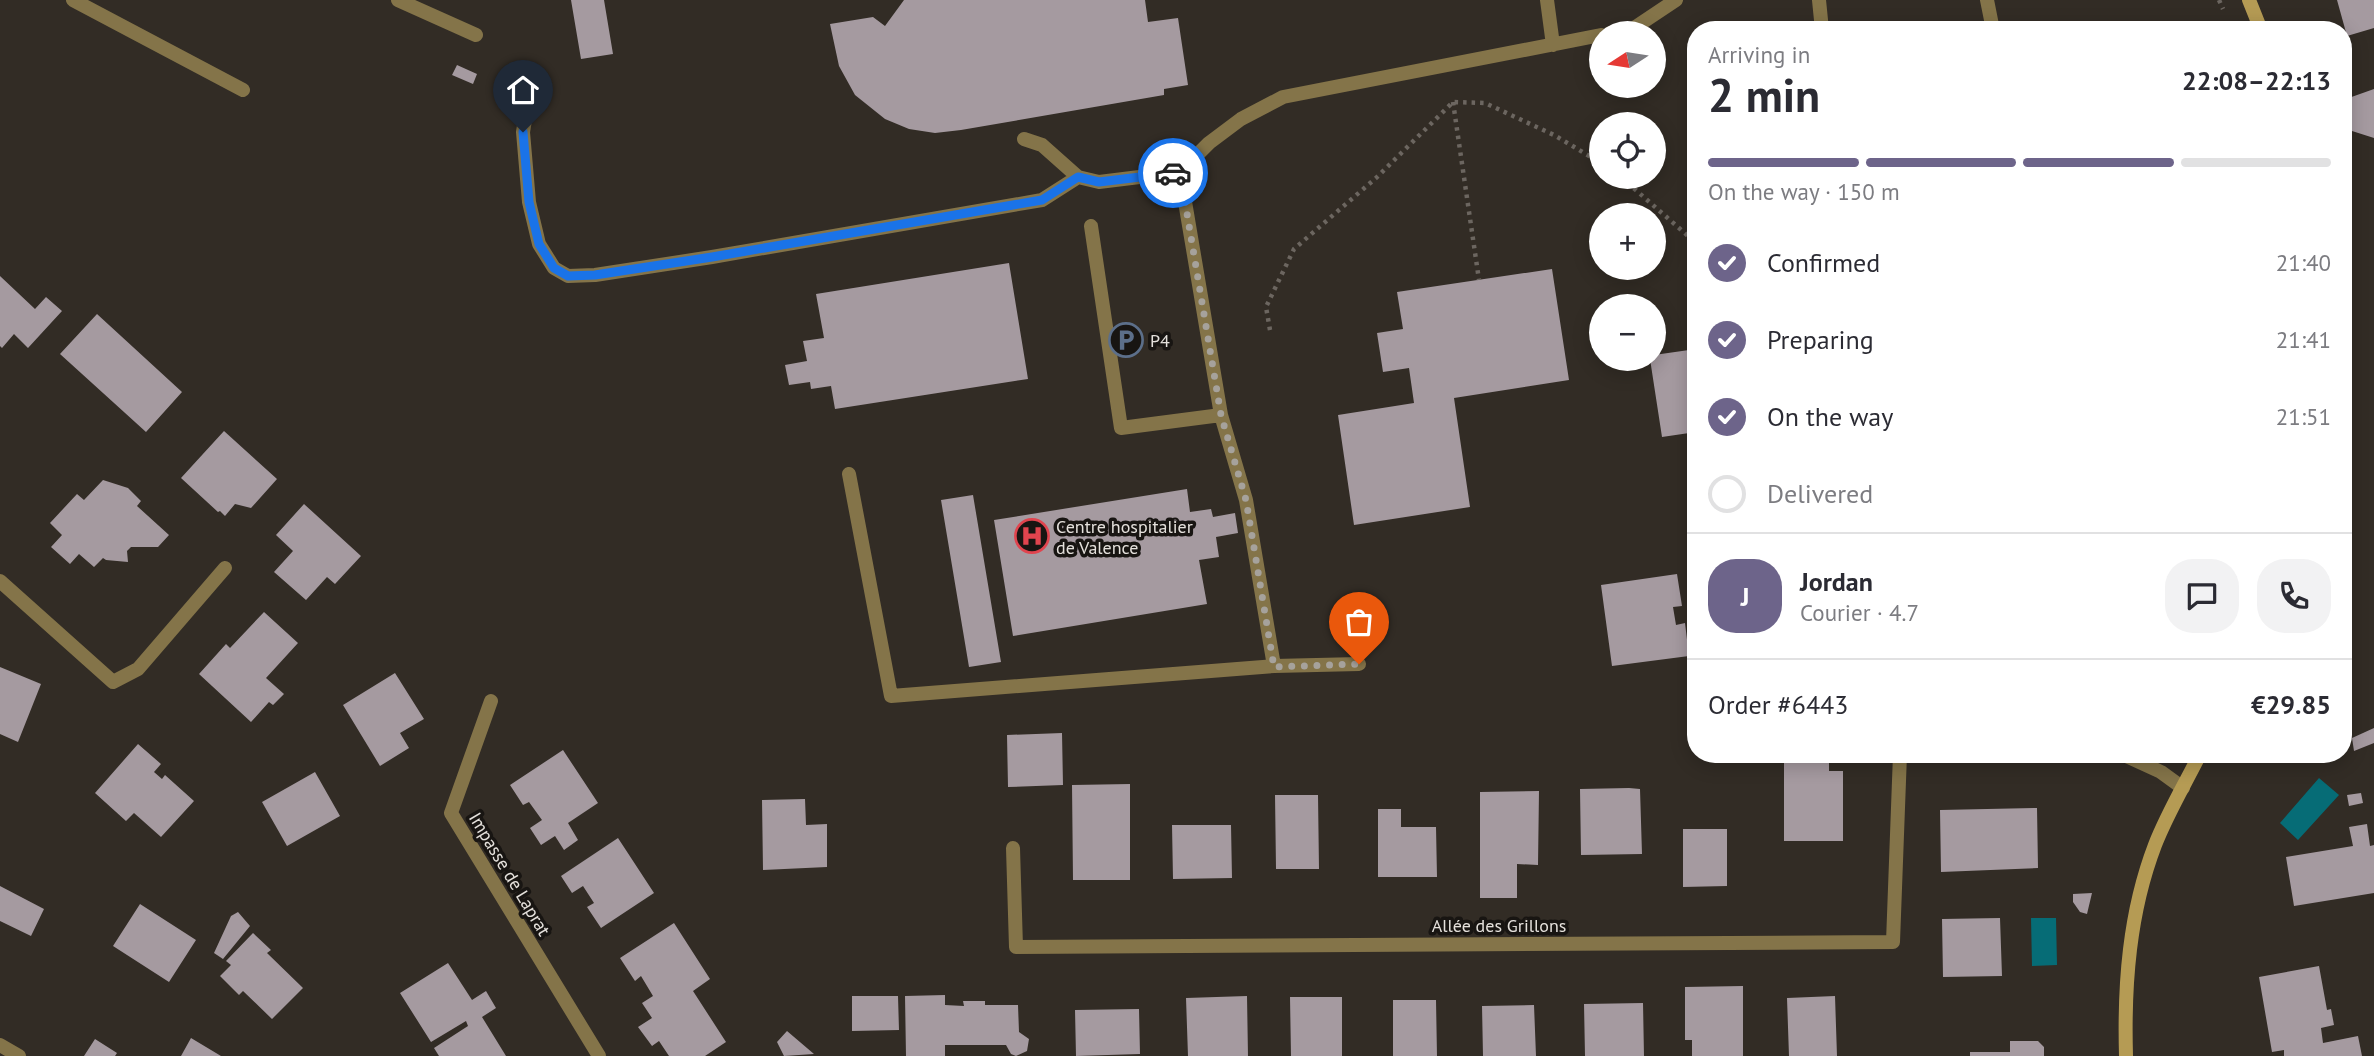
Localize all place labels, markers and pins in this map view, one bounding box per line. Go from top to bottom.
pin [493,60,553,132]
parking icon: P4 [1107,321,1145,359]
place label: P4 [1150,329,1170,352]
place label: Centre hospitalier de Valence [1056,515,1193,559]
hospital icon: Centre hospitalier de Valence [1013,517,1051,555]
pin [1329,592,1389,664]

